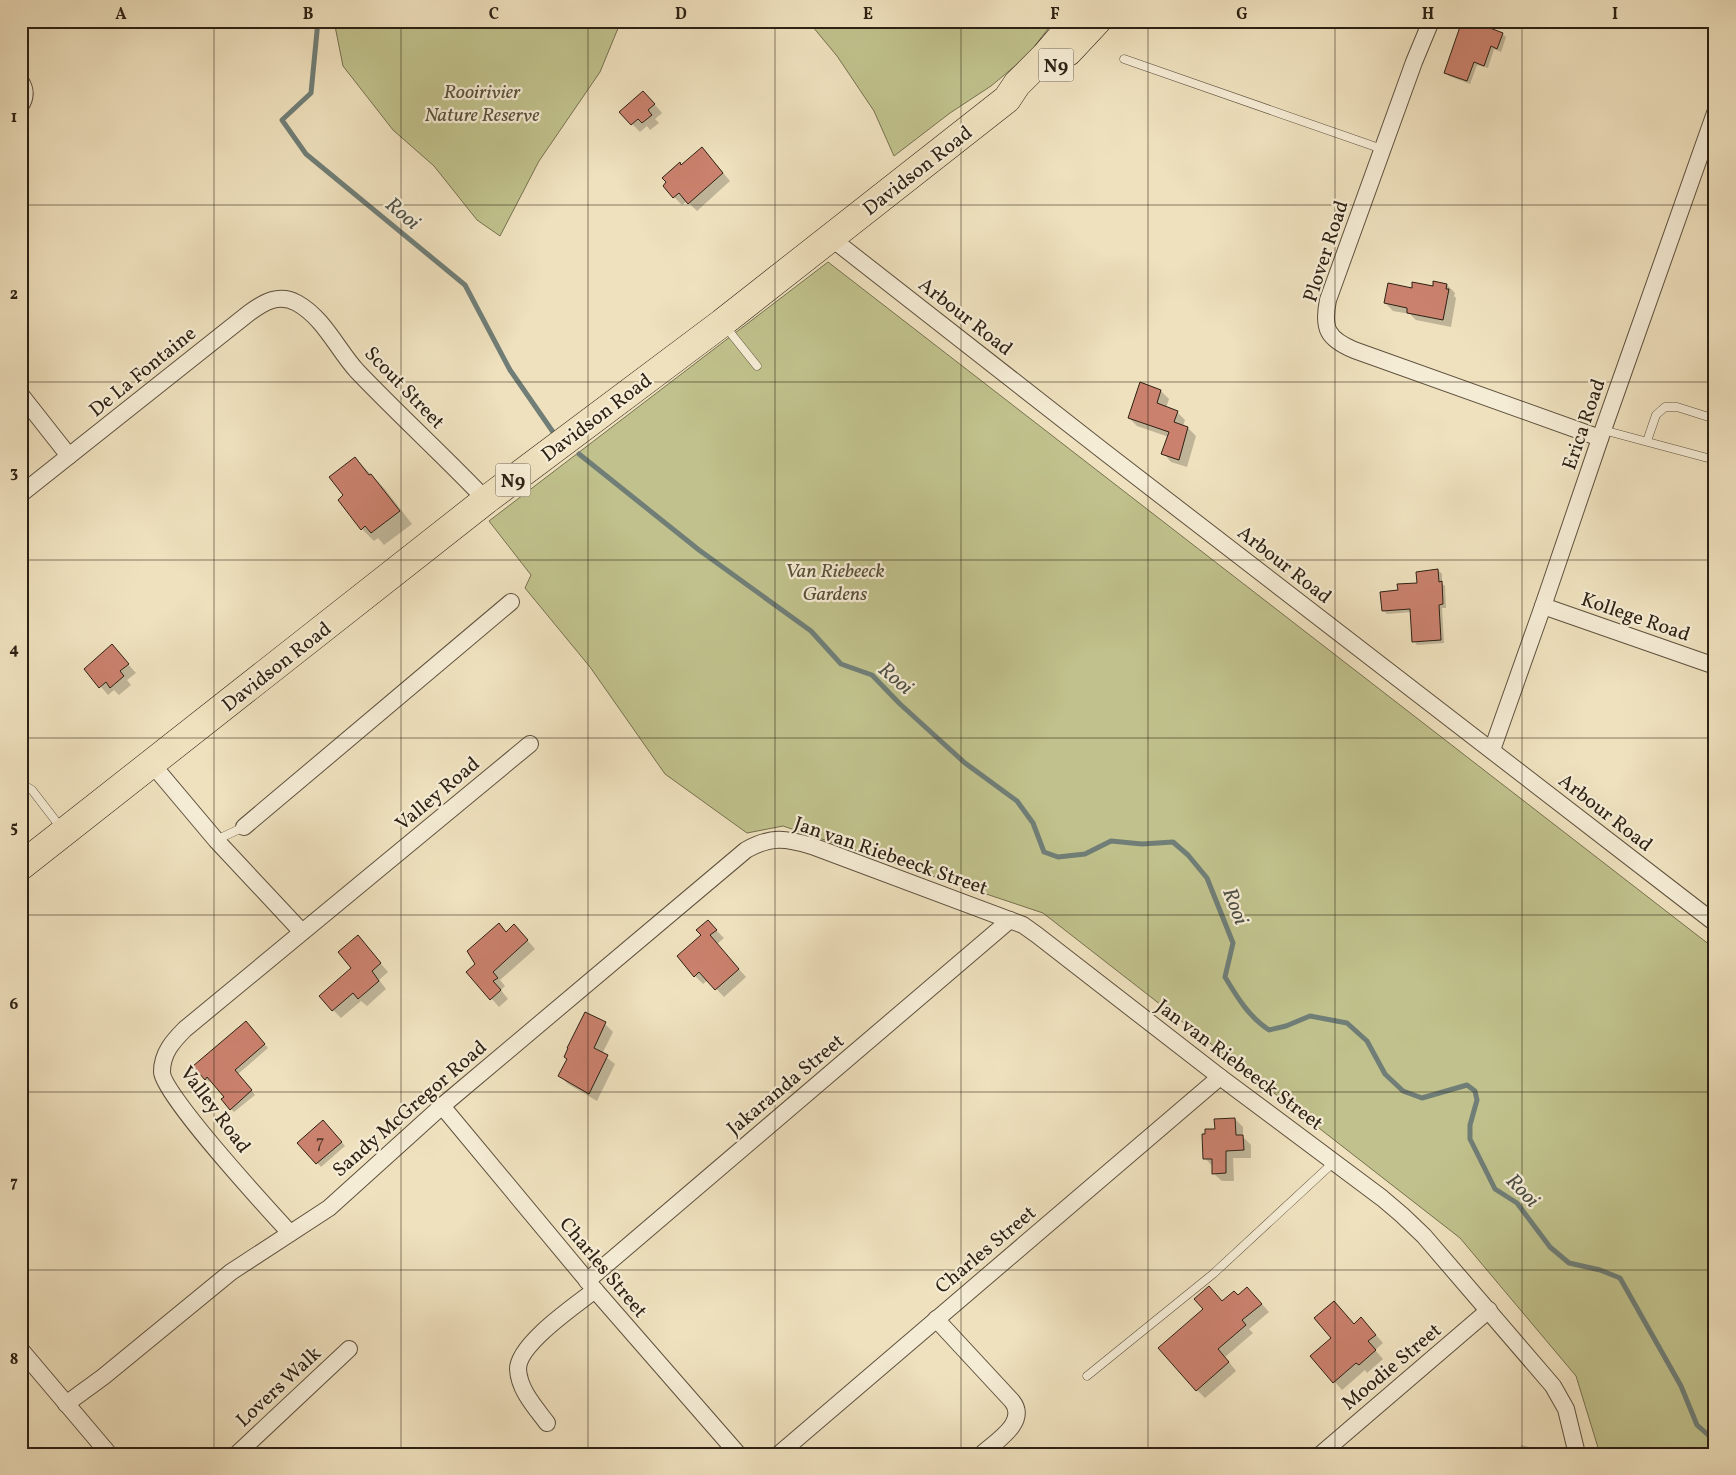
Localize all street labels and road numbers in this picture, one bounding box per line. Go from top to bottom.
road number: N9 [1038,48,1074,82]
street label: Davidson Road [858,120,979,223]
street label: Plover Road [1297,197,1357,306]
street label: Arbour Road [912,272,1018,363]
street label: De La Fontaine [84,321,203,424]
street label: Scout Street [357,341,450,436]
street label: Davidson Road [536,368,658,470]
street label: Erica Road [1556,375,1614,474]
road number: N9 [496,464,530,496]
street label: Arbour Road [1231,520,1337,611]
street label: Kollege Road [1577,586,1694,650]
street label: Davidson Road [217,616,338,719]
street label: Valley Road [390,751,487,838]
street label: Arbour Road [1552,768,1658,859]
street label: Jan van Riebeeck Street [790,811,991,903]
street label: Jan van Riebeeck Street [1149,993,1328,1138]
street label: Jakaranda Street [722,1028,851,1143]
street label: Sandy McGregor Road [327,1034,494,1185]
street label: Valley Road [172,1061,256,1160]
street label: Charles Street [930,1200,1043,1301]
street label: Charles Street [552,1212,653,1325]
street label: Moodie Street [1336,1317,1448,1418]
street label: Lovers Walk [231,1341,328,1434]

